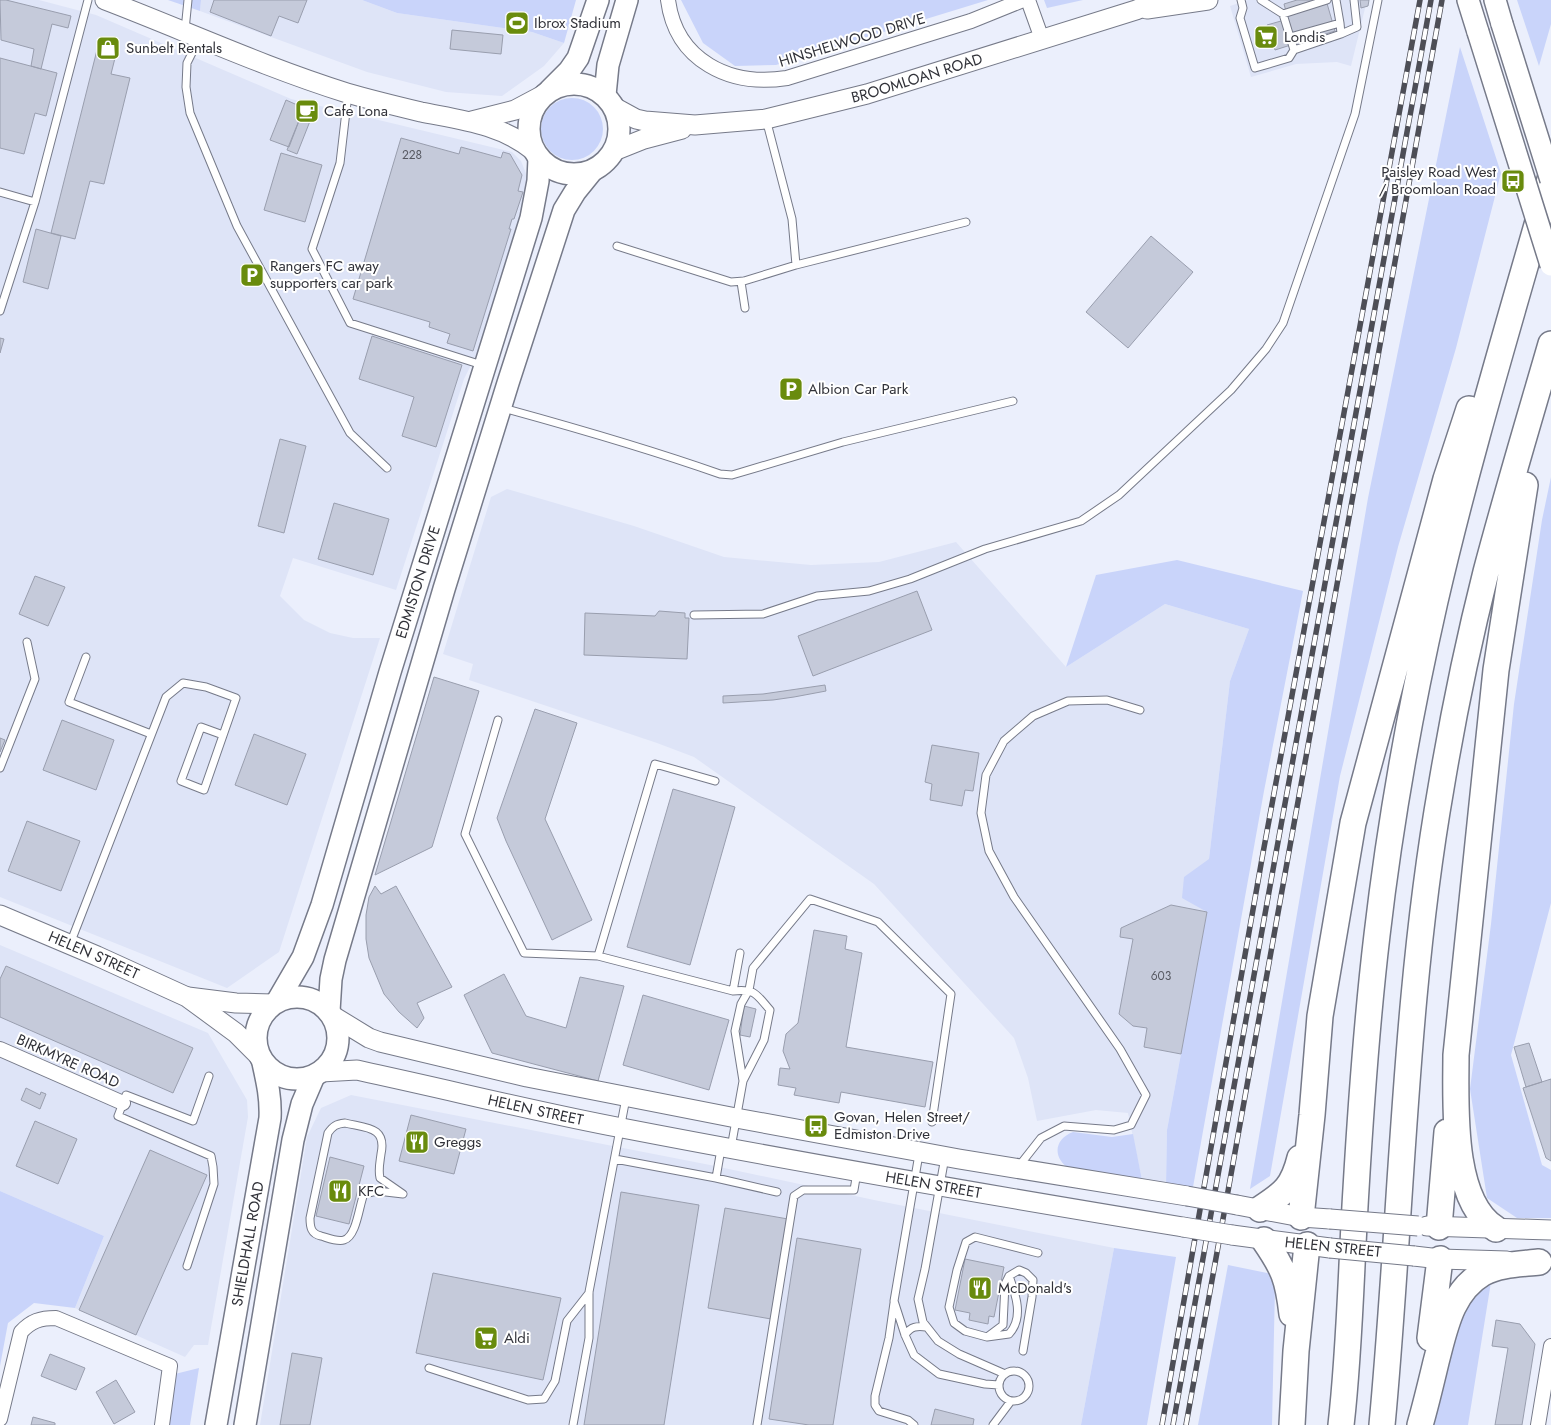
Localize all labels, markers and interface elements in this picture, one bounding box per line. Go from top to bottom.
street label: HINSHELWOOD DRIVE [776,7,928,73]
sports icon: Ibrox Stadium [504,10,530,36]
place label: Ibrox Stadium [534,12,621,34]
supermarket icon: Londis [1253,24,1279,50]
place label: Londis [1284,26,1325,48]
shop icon: Sunbelt Rentals [95,35,121,61]
place label: Sunbelt Rentals [126,37,222,59]
street label: BROOMLOAN ROAD [849,48,985,109]
cafe icon: Cafe Lona [294,98,320,124]
place label: Cafe Lona [324,100,388,122]
house number: 228 [402,146,422,164]
place label: Paisley Road West / Broomloan Road [1379,161,1496,200]
bus stop icon: Paisley Road West / Broomloan Road [1500,168,1526,194]
place label: Rangers FC away supporters car park [270,255,393,294]
parking icon: Rangers FC away supporters car park [239,262,265,288]
parking icon: Albion Car Park [778,376,804,402]
place label: Albion Car Park [808,378,909,400]
street label: EDMISTON DRIVE [390,523,446,641]
street label: HELEN STREET [45,926,143,985]
house number: 603 [1151,967,1172,985]
street label: BIRKMYRE ROAD [13,1028,123,1094]
street label: HELEN STREET [486,1089,585,1131]
place label: Govan, Helen Street/ Edmiston Drive [834,1106,970,1145]
bus stop icon: Govan, Helen Street/ Edmiston Drive [803,1113,829,1139]
restaurant icon: Greggs [404,1129,430,1155]
place label: Greggs [434,1131,481,1153]
street label: HELEN STREET [884,1166,983,1204]
restaurant icon: KFC [327,1178,353,1204]
street label: SHIELDHALL ROAD [226,1180,270,1308]
place label: KFC [358,1180,384,1202]
street label: HELEN STREET [1284,1231,1382,1263]
restaurant icon: McDonald's [967,1275,993,1301]
place label: McDonald's [998,1277,1072,1299]
supermarket icon: Aldi [473,1325,499,1351]
place label: Aldi [504,1327,530,1349]

